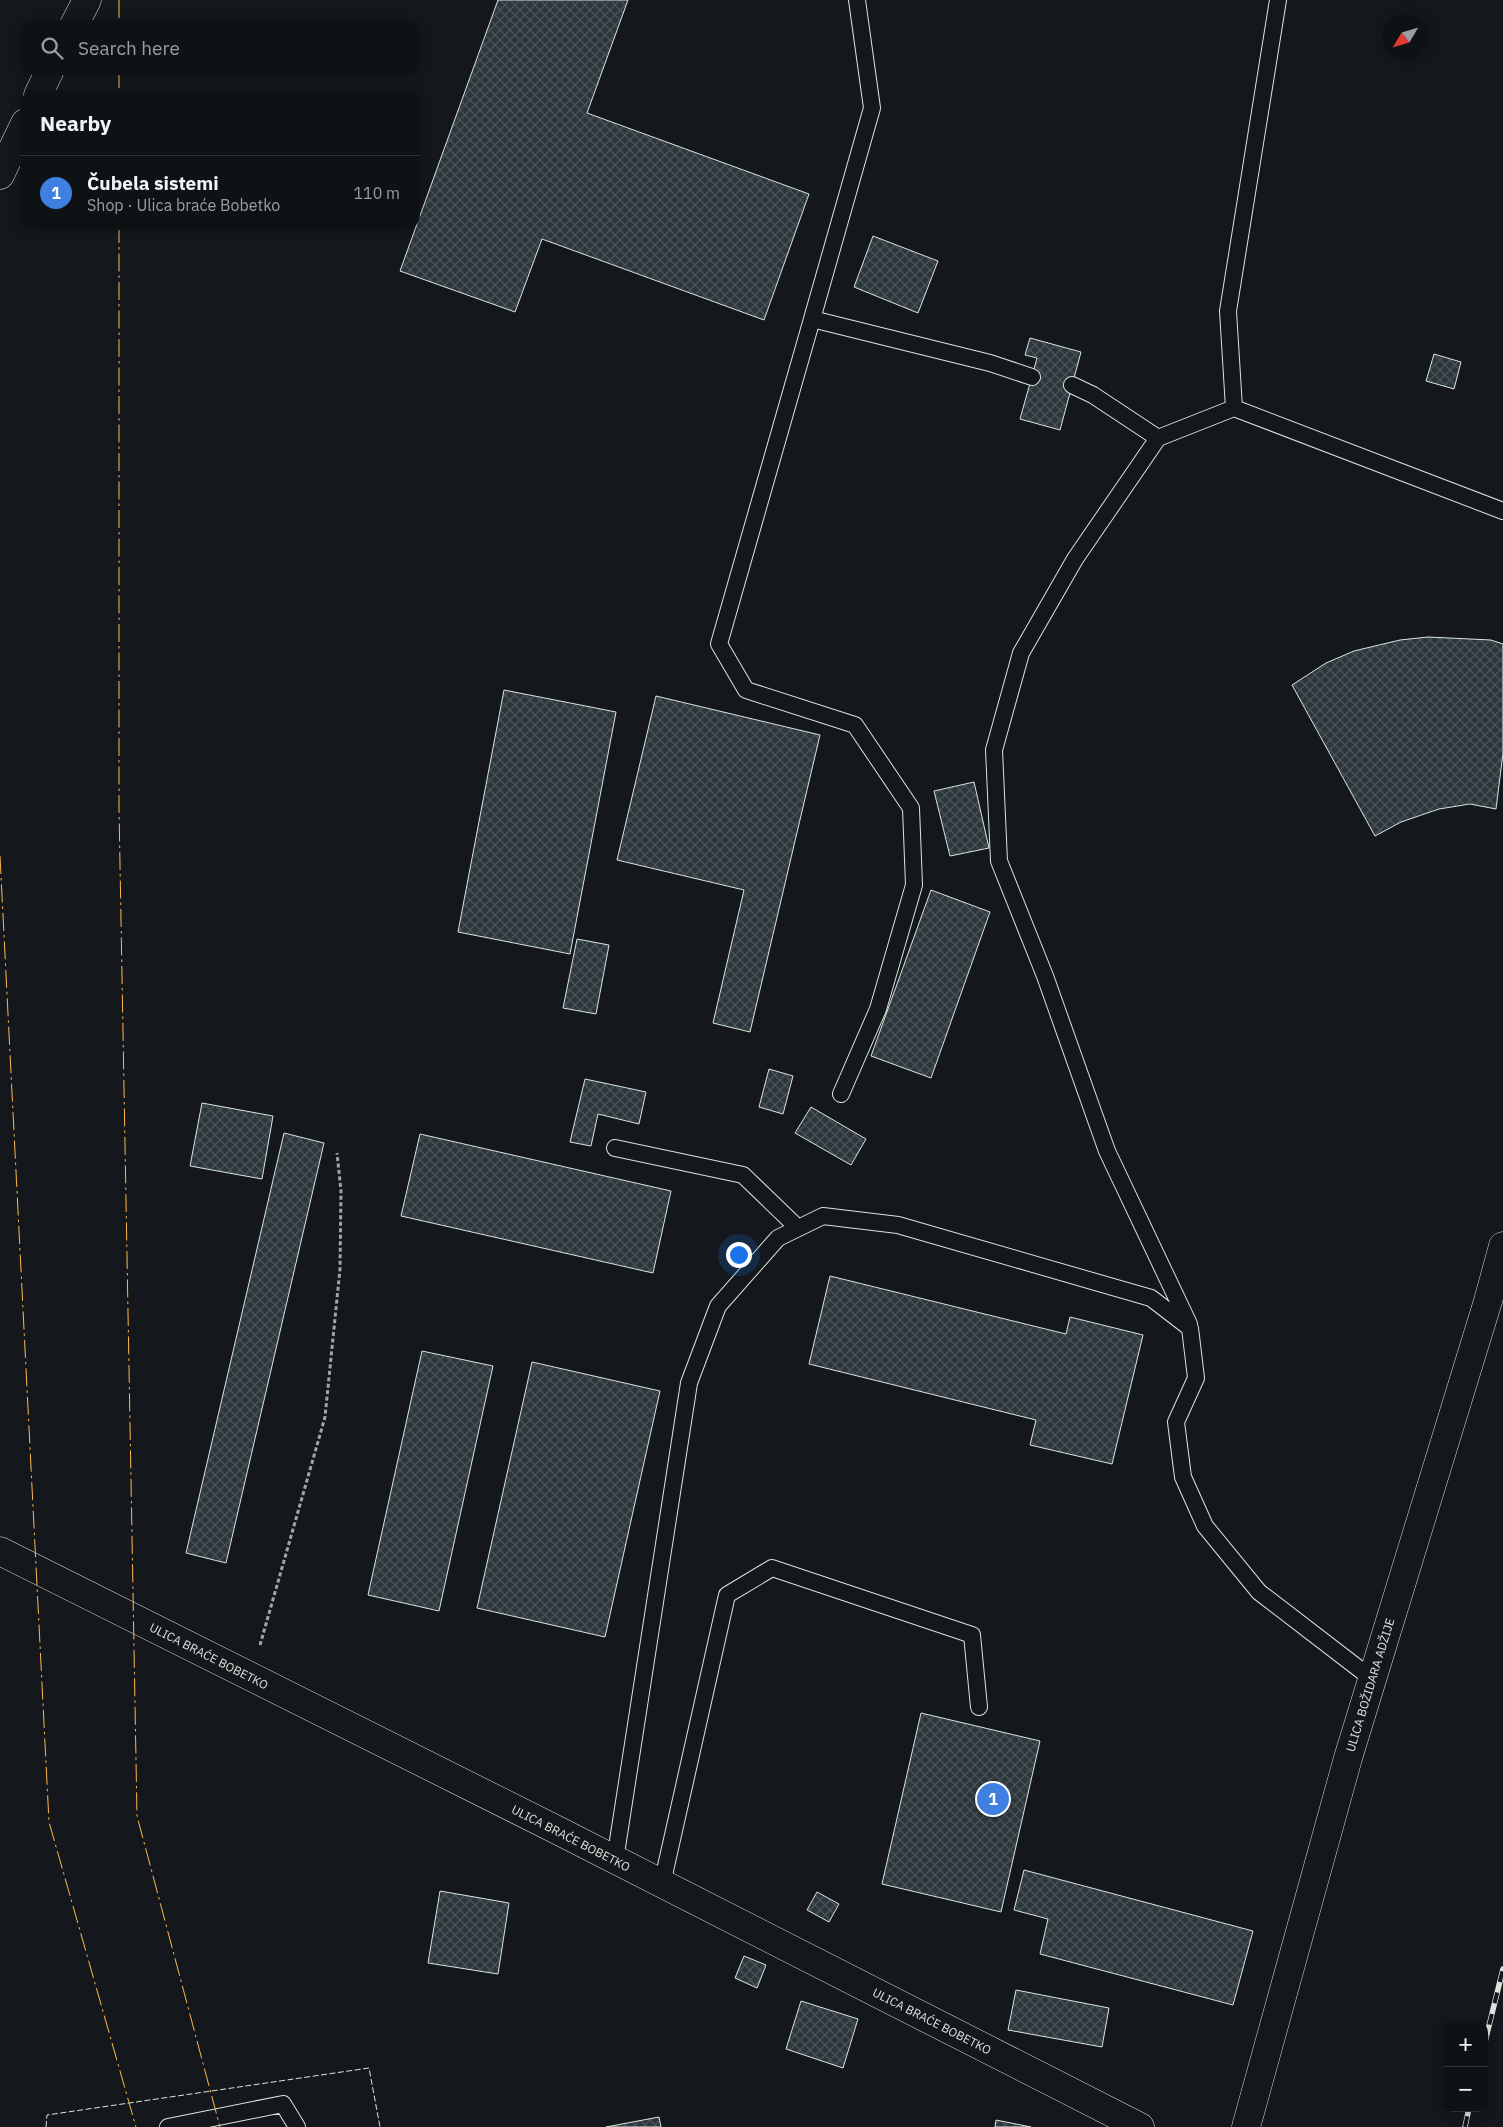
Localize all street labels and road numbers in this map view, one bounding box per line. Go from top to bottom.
street label: ULICA BOŽIDARA ADŽIJE [1342,1616,1398,1754]
street label: ULICA BRAĆE BOBETKO [147,1620,271,1692]
street label: ULICA BRAĆE BOBETKO [509,1802,633,1874]
street label: ULICA BRAĆE BOBETKO [870,1985,994,2057]

